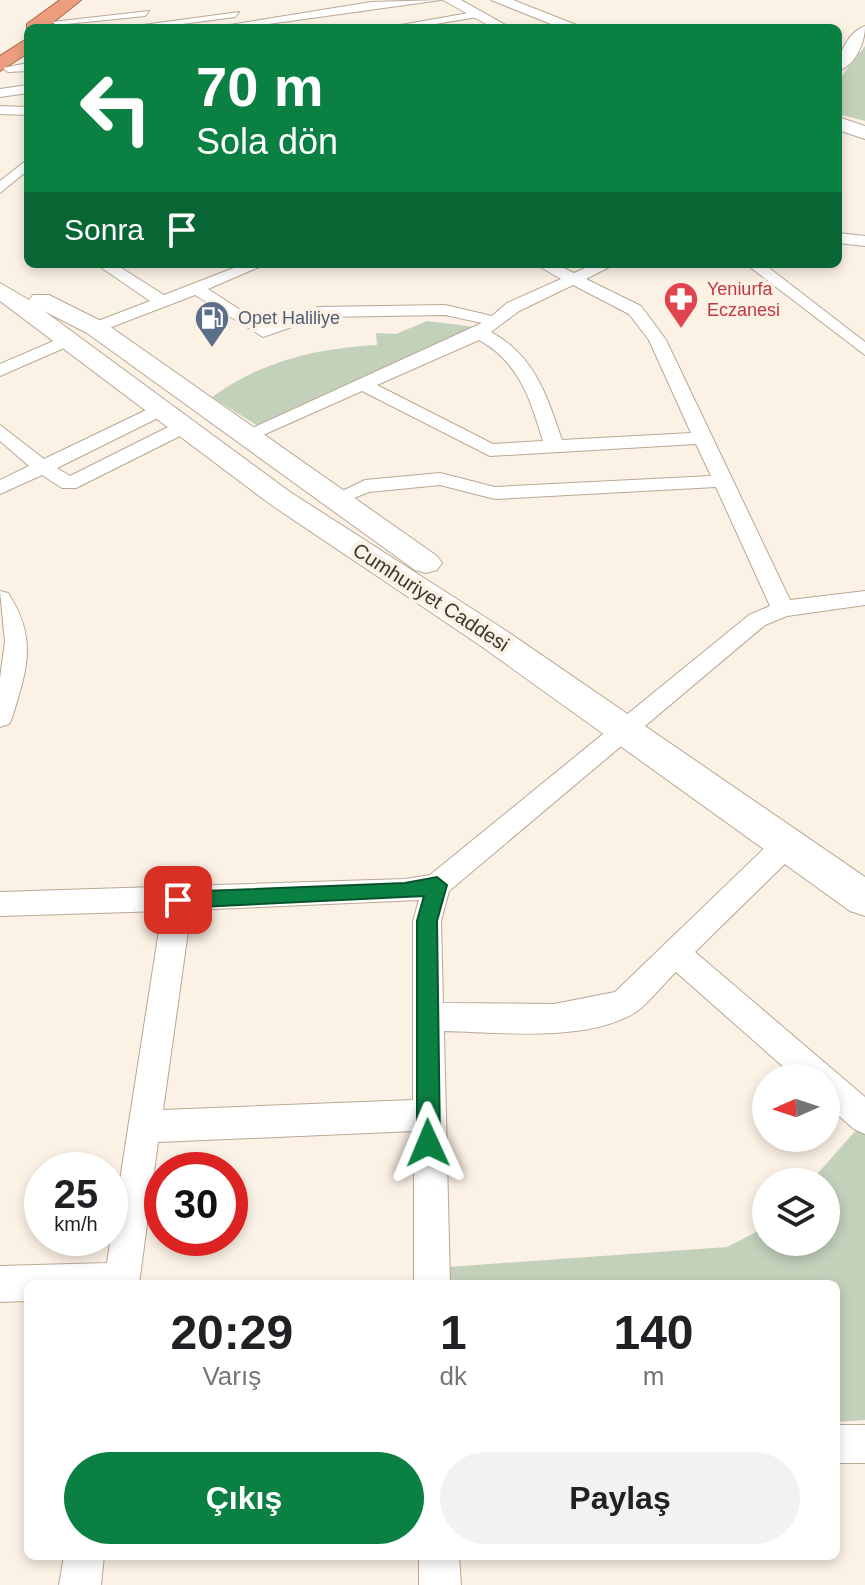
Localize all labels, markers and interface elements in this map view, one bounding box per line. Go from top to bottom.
text: 70 m [196,55,324,118]
icon: left [64,56,168,160]
text: Sola dön [196,121,338,162]
icon: arrive [160,208,204,252]
text: Sonra [64,213,144,246]
place label: Yeniurfa Eczanesi [707,279,780,320]
pharmacy icon: Yeniurfa Eczanesi [662,280,700,330]
fuel station icon: Opet Haliliye [193,299,231,349]
place label: Opet Haliliye [238,308,340,328]
street label: Cumhuriyet Caddesi [349,538,513,656]
pin [144,866,212,934]
icon: arrive [156,878,200,922]
north arrow [752,1064,840,1152]
map controls [752,1064,840,1256]
position arrow [386,1101,470,1185]
speed limit sign: 30 [144,1152,248,1256]
button: layers [752,1168,840,1256]
text: 25 [54,1172,98,1216]
text: km/h [54,1213,98,1235]
text: 20:29 [170,1306,293,1359]
text: 1 [440,1306,467,1359]
text: 140 [613,1306,694,1359]
text: Varış [202,1361,261,1391]
text: dk [440,1361,467,1391]
text: m [643,1361,664,1391]
button: Çıkış [64,1452,424,1544]
button: Paylaş [440,1452,800,1544]

